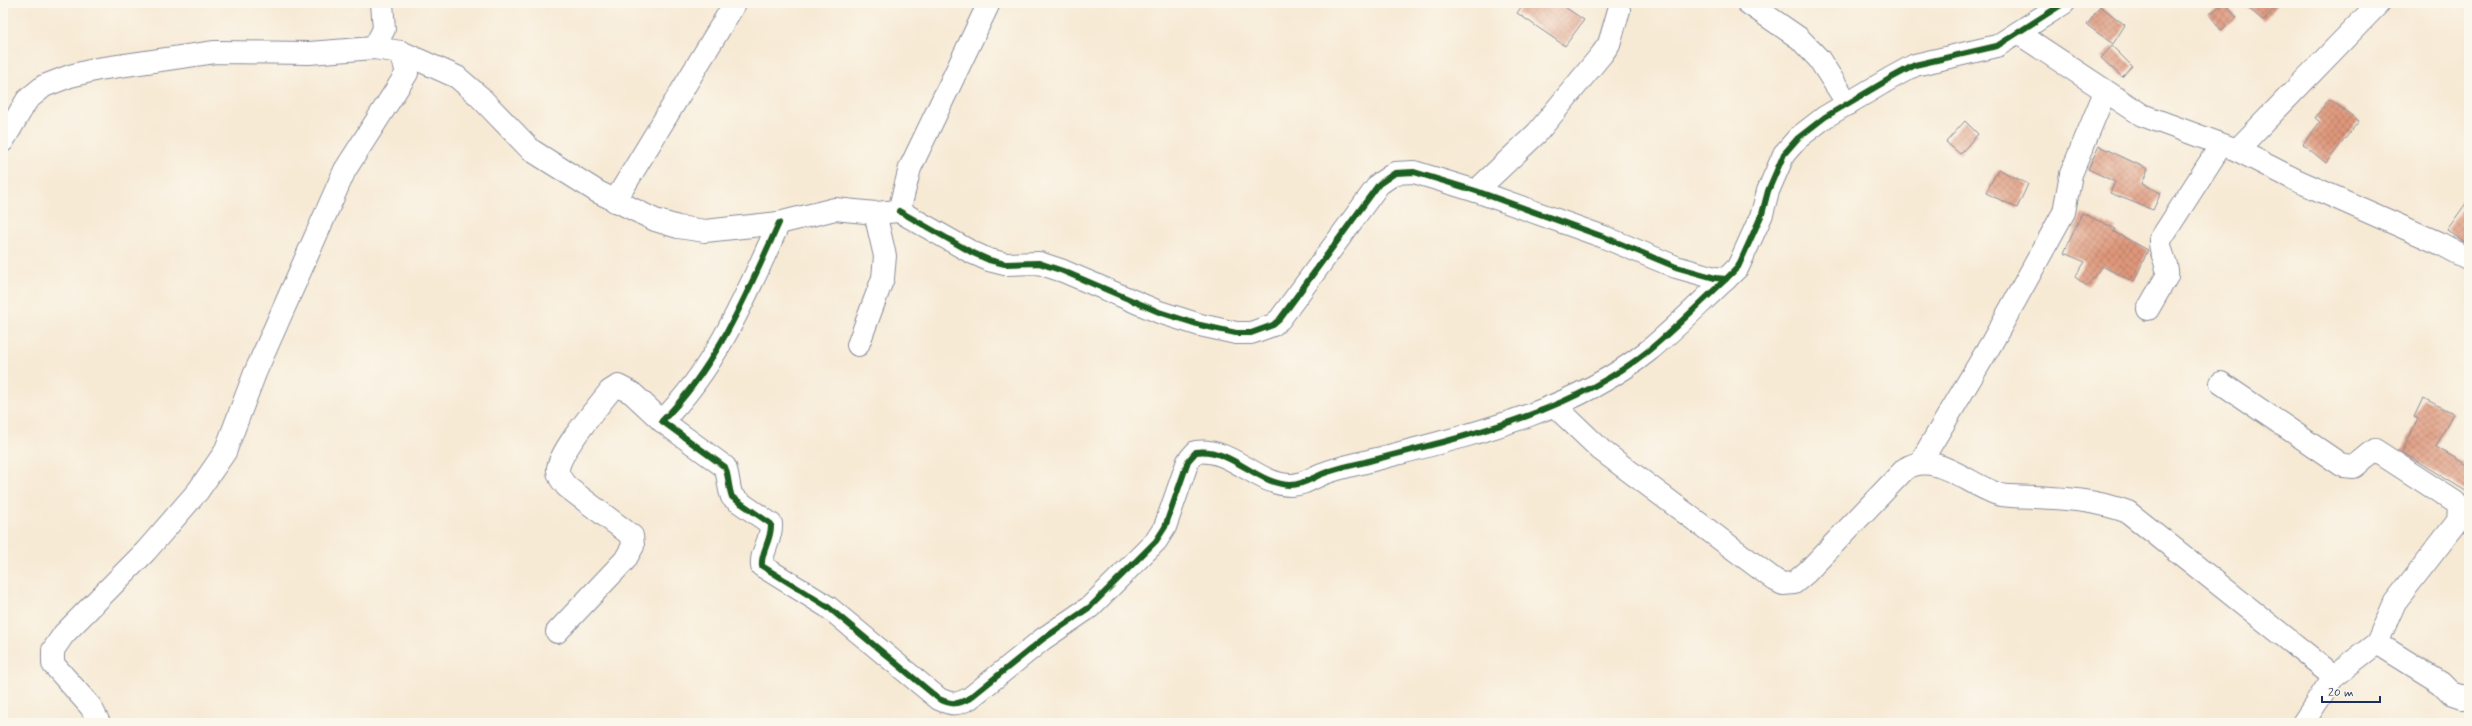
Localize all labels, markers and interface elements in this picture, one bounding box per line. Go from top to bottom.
scale bar [2322,678,2380,704]
text: 20 m [2328,685,2354,701]

